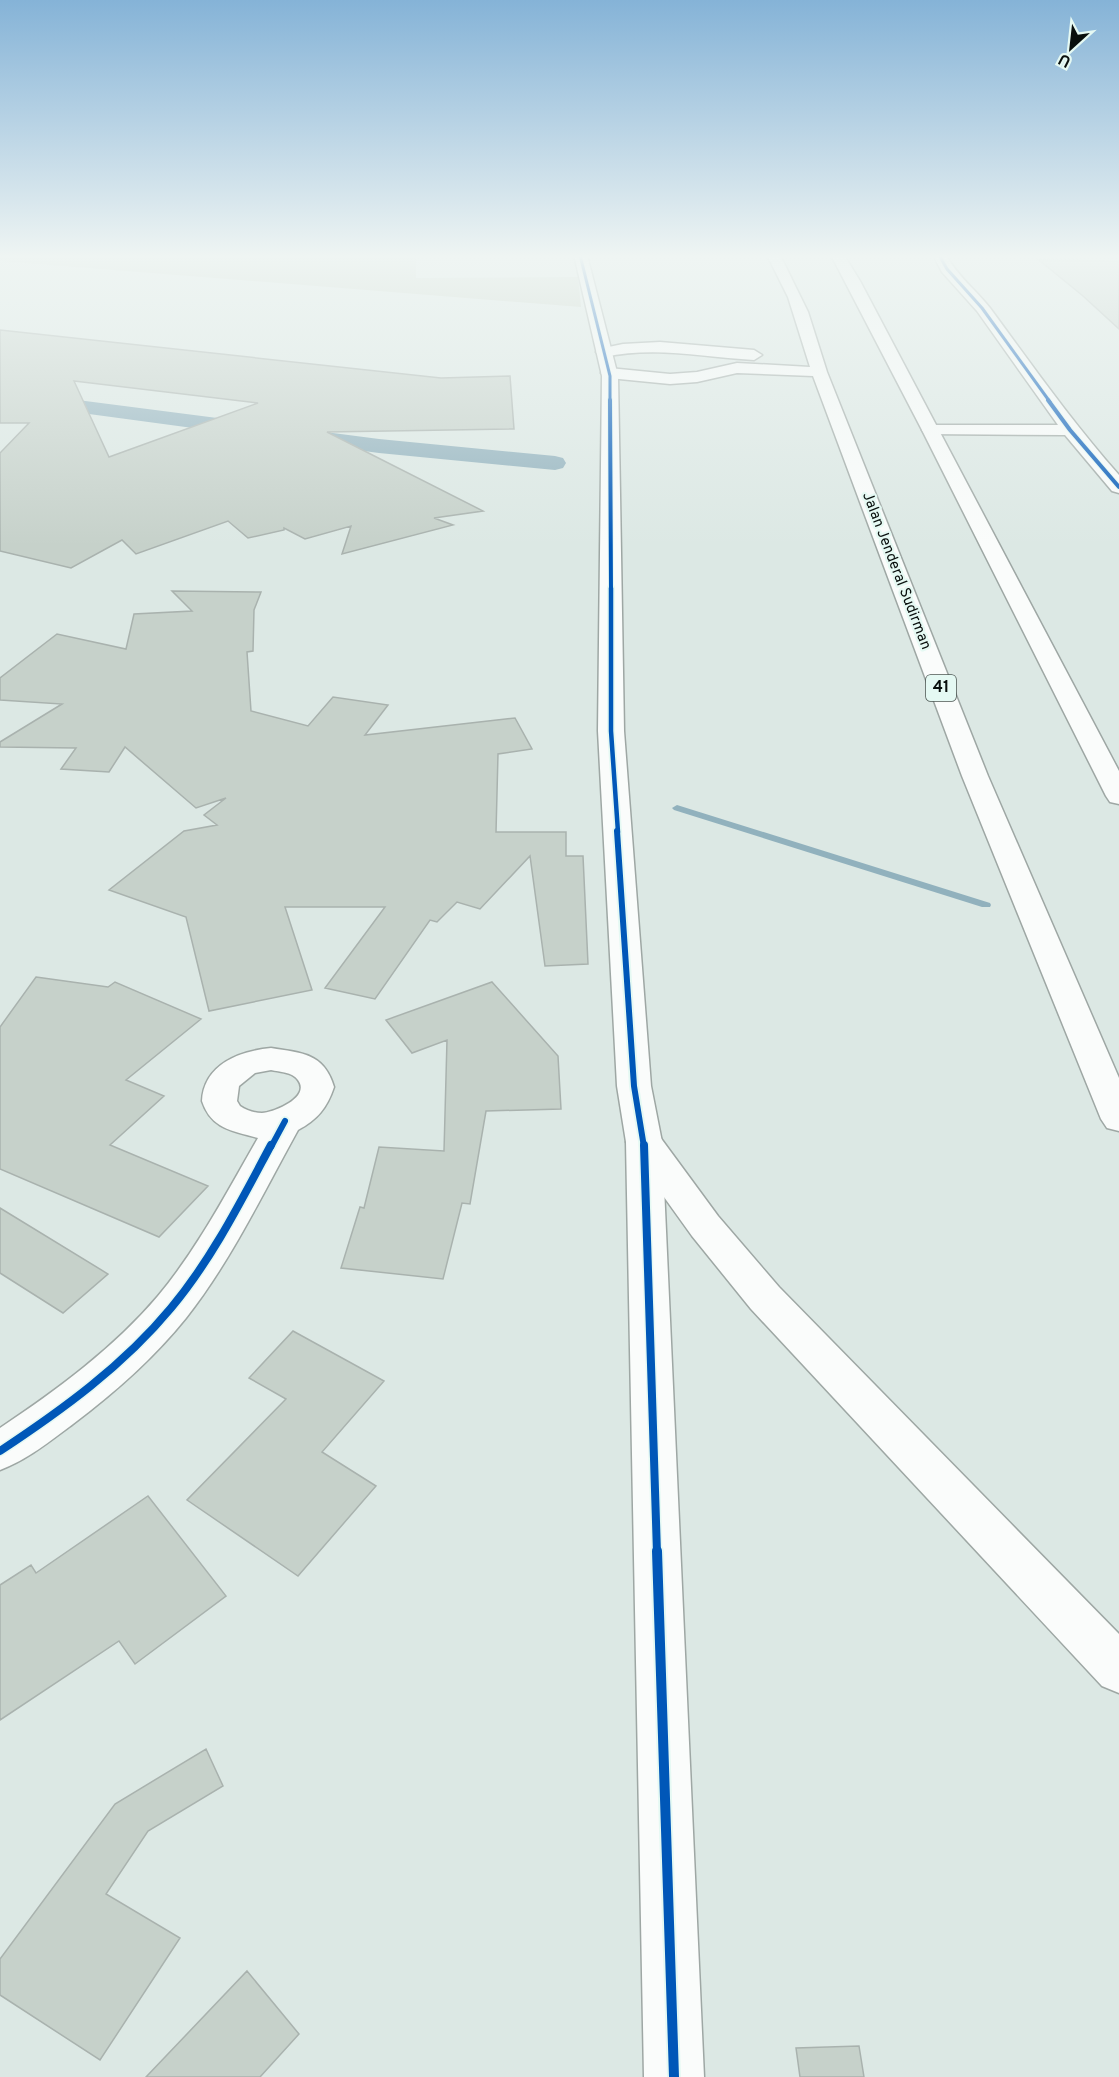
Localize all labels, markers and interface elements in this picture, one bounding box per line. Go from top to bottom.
north arrow [1041,18,1101,78]
text: U [1055,48,1075,71]
street label: Jalan Jenderal Sudirman [857,489,935,653]
road number: 41 [926,675,956,701]

